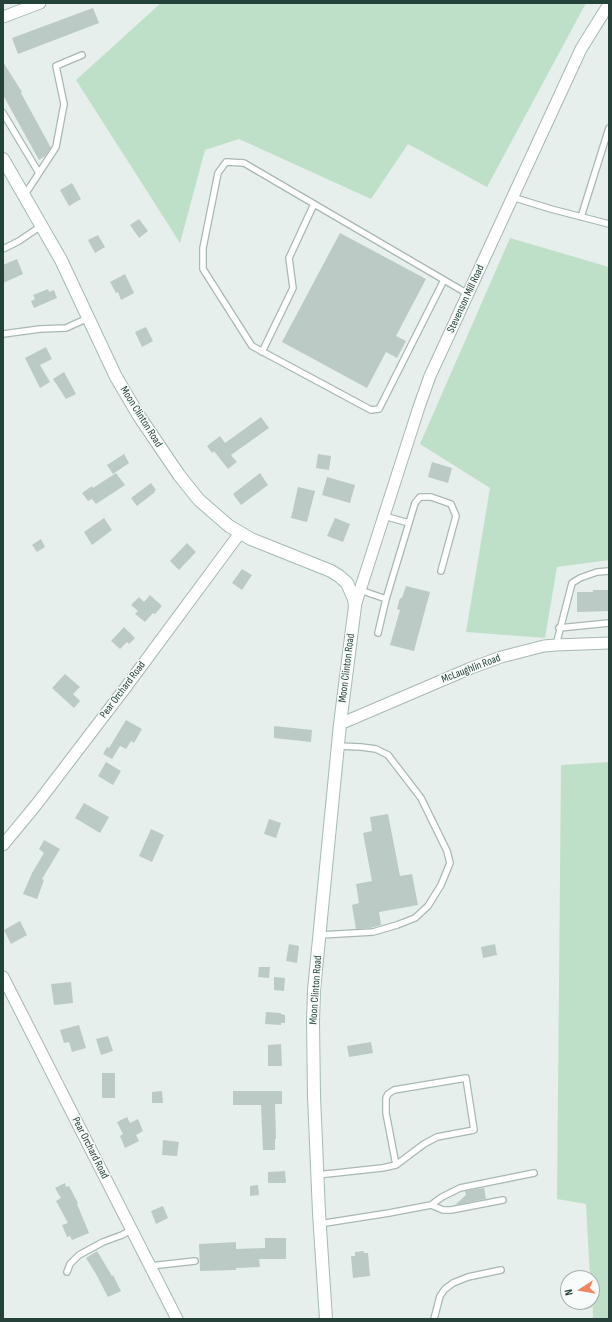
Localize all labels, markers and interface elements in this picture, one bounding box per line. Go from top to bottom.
street label: Stevenson Mill Road [445,263,487,335]
street label: Moon Clinton Road [117,384,165,450]
street label: Moon Clinton Road [336,633,358,703]
street label: McLaughlin Road [440,652,502,686]
street label: Pear Orchard Road [97,659,149,721]
street label: Moon Clinton Road [307,955,325,1025]
street label: Pear Orchard Road [69,1115,111,1181]
north arrow [560,1270,600,1310]
text: N [562,1288,576,1297]

